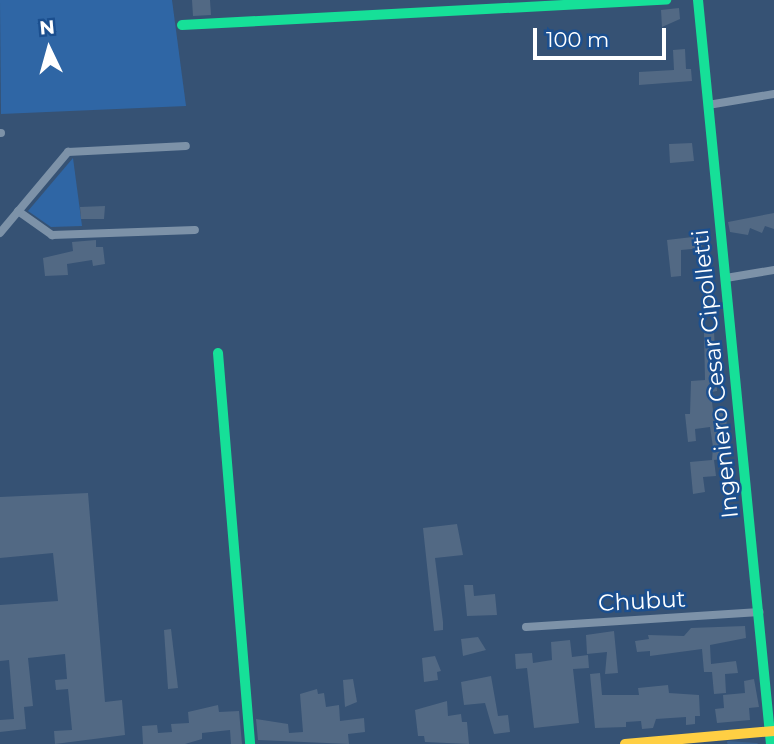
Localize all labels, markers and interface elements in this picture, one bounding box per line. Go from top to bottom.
north arrow [14,14,84,84]
scale bar [536,14,669,58]
text: N [38,15,56,40]
text: 100 m [546,27,609,52]
street label: Ingeniero Cesar Cipolletti [686,228,744,520]
street label: Chubut [597,585,687,617]

